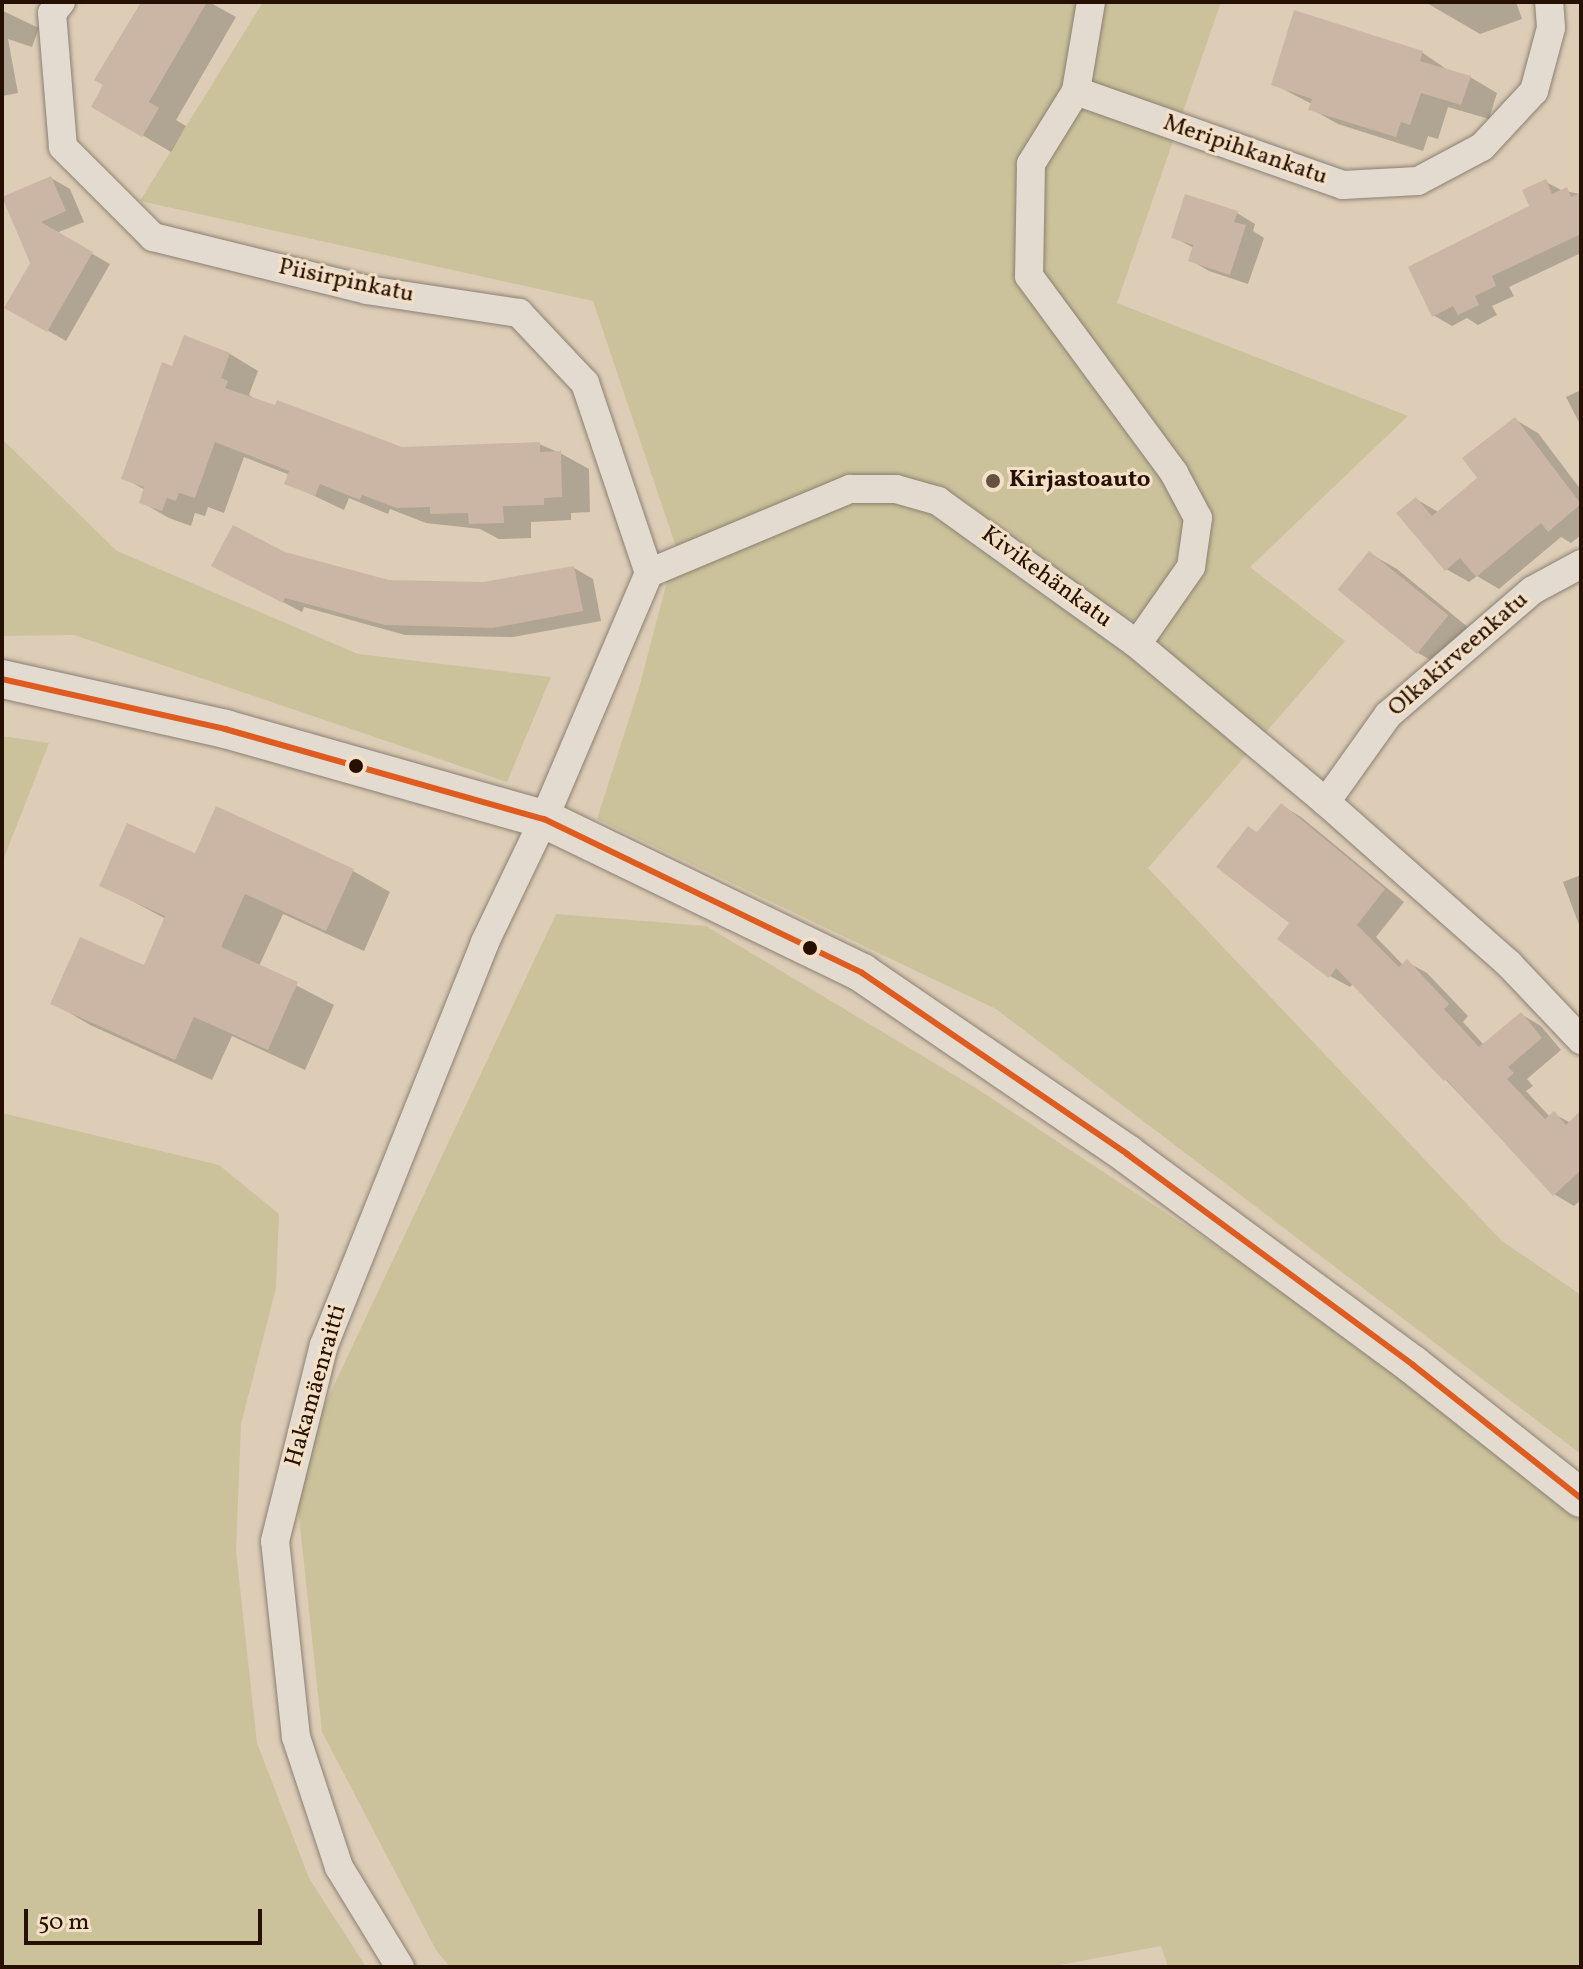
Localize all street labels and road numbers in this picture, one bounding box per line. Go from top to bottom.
street label: Meripihkankatu [1159,109,1331,193]
street label: Piisirpinkatu [276,254,416,310]
street label: Kivikehänkatu [975,521,1117,635]
street label: Olkakirveenkatu [1383,586,1535,724]
street label: Hakamäenraitti [280,1302,354,1470]

